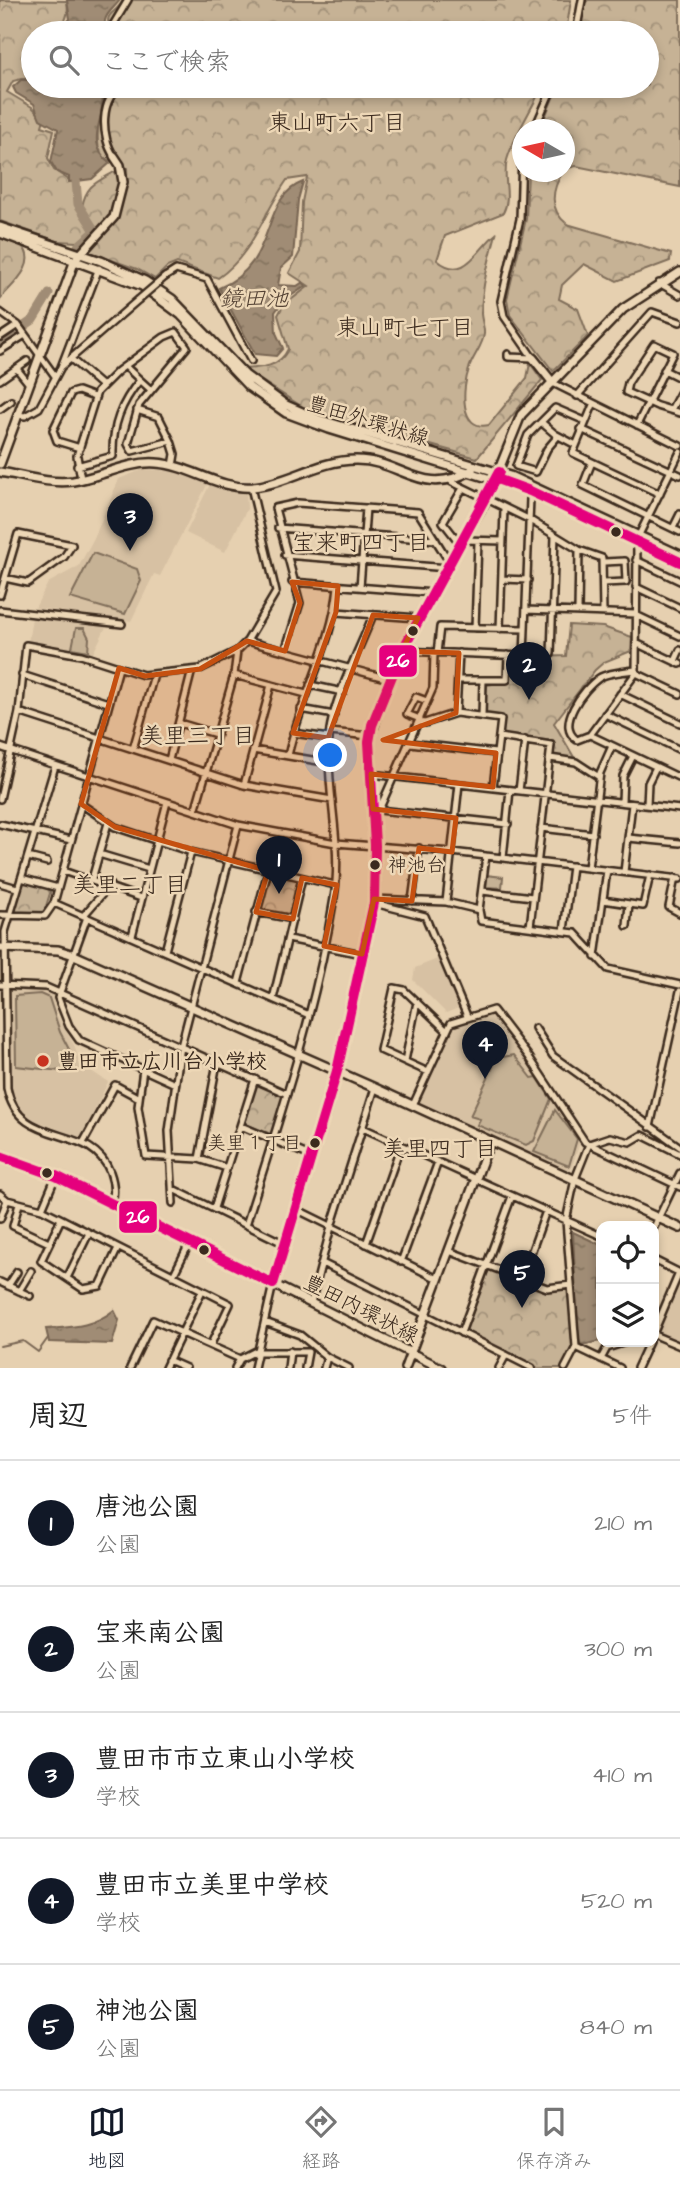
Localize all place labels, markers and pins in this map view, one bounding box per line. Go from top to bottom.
pin: 3 [107,493,153,551]
unlabelled marker [609,525,623,539]
unlabelled marker [406,624,420,638]
pin: 2 [506,642,552,700]
pin: 1 [256,836,302,894]
place label: 神池台 [388,852,445,879]
marker: 神池台 [368,858,382,872]
pin: 4 [462,1021,508,1079]
place label: 豊田市立広川台小学校 [57,1047,267,1076]
marker: 豊田市立広川台小学校 [35,1053,51,1069]
place label: 美里１丁目 [207,1130,302,1157]
marker: 美里１丁目 [308,1136,322,1150]
unlabelled marker [40,1166,54,1180]
unlabelled marker [197,1243,211,1257]
pin: 5 [499,1250,545,1308]

